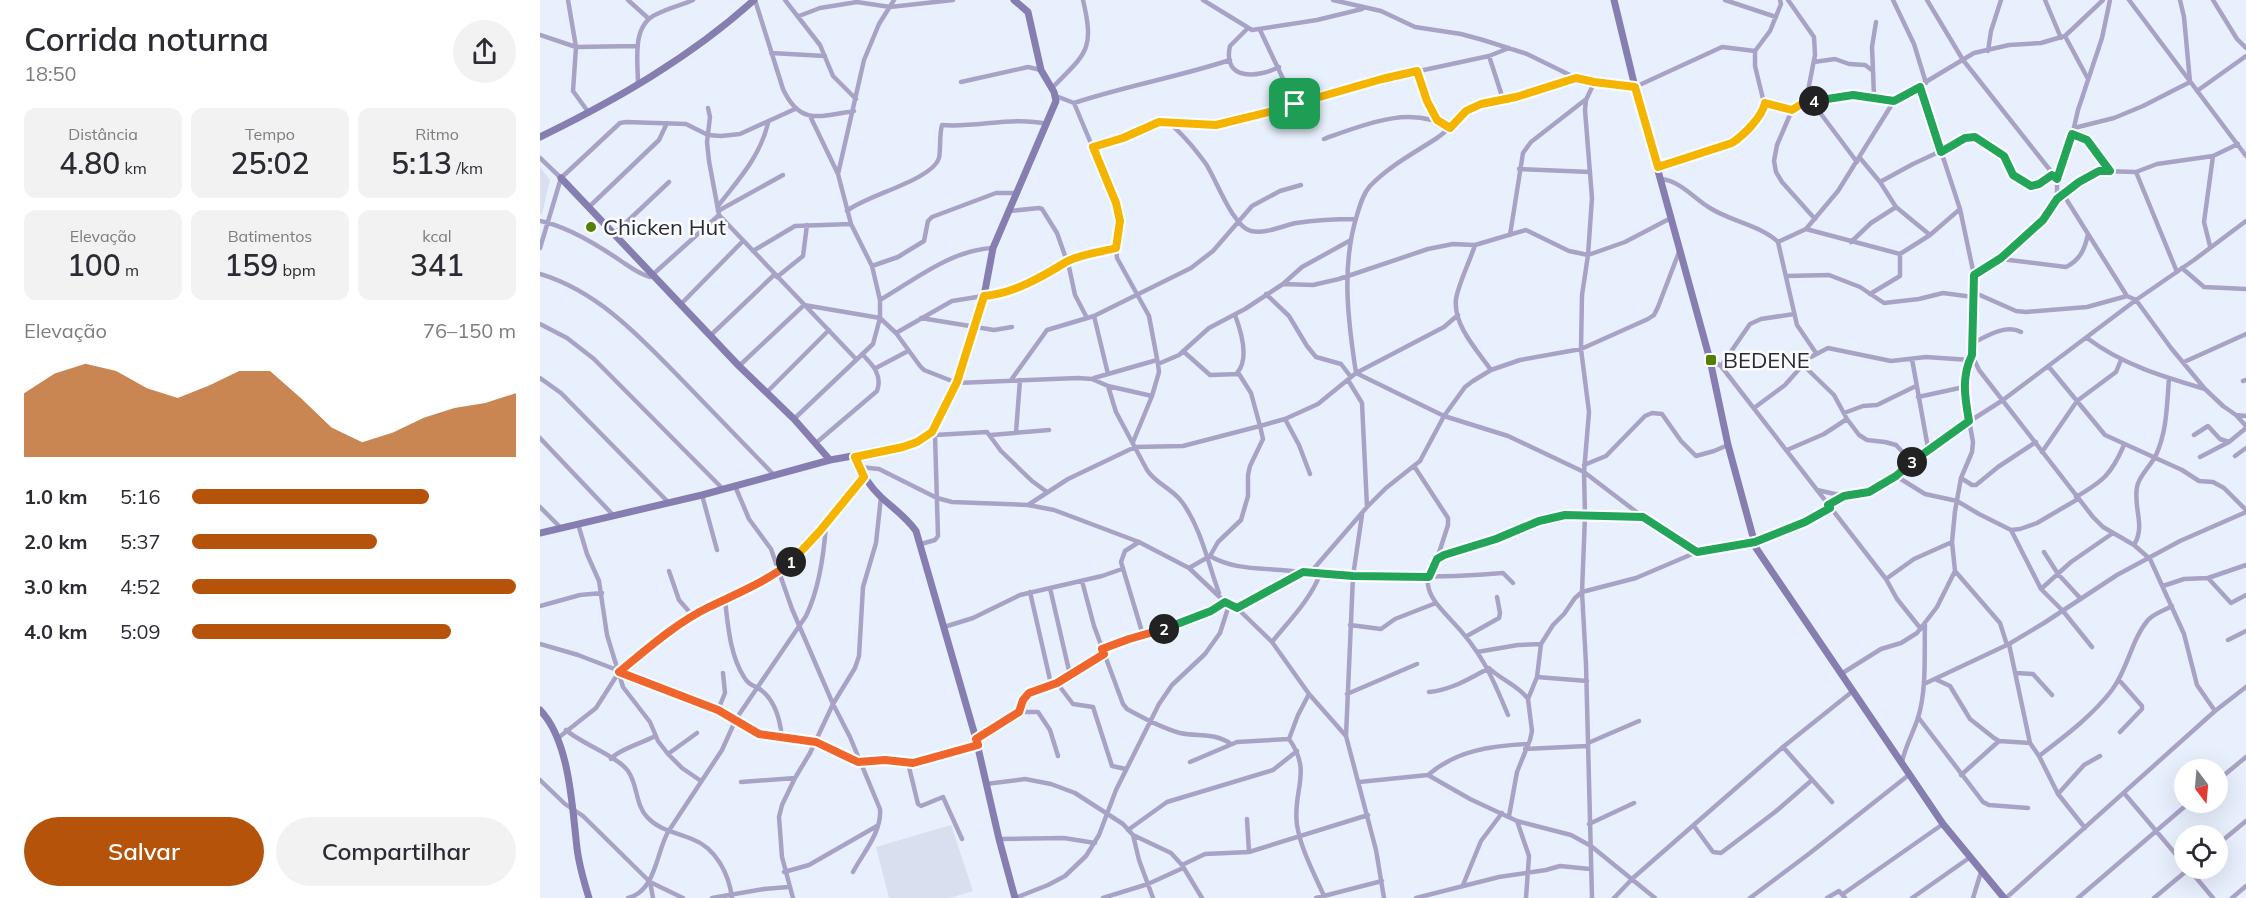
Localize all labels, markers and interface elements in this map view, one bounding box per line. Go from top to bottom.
text: Corrida noturna [24,18,269,59]
button: share [453,20,516,83]
text: 18:50 [24,61,77,86]
pin [1269,78,1320,129]
pin: 4 [1799,86,1829,116]
icon: arrive [1278,87,1311,120]
text: 4 [1809,91,1819,111]
text: Distância [68,124,138,144]
text: Tempo [245,124,295,144]
text: Ritmo [415,124,459,144]
text: 4.80 [59,144,120,182]
text: 25:02 [230,144,310,182]
text: 5:13 [391,144,452,182]
text: km [120,158,147,178]
text: /km [452,158,483,178]
place label: Chicken Hut [603,213,726,241]
marker: Chicken Hut [584,220,598,234]
text: Elevação [70,226,136,246]
text: Batimentos [228,226,312,246]
text: kcal [422,226,452,246]
text: 100 [67,246,121,284]
text: 159 [224,246,278,284]
text: 341 [410,246,464,284]
text: m [121,260,139,280]
text: bpm [278,260,316,280]
text: Elevação [24,318,107,343]
text: 76–150 m [423,318,516,343]
place label: BEDENE [1723,346,1810,374]
marker: BEDENE [1704,353,1718,367]
pin: 3 [1897,447,1927,477]
text: 3 [1907,452,1917,472]
text: 1.0 km [24,484,87,509]
text: 5:16 [120,484,161,509]
text: 2.0 km [24,529,87,554]
text: 5:37 [120,529,161,554]
pin: 1 [776,547,806,577]
text: 1 [786,552,796,572]
text: 3.0 km [24,574,87,599]
text: 4:52 [120,574,161,599]
pin: 2 [1149,614,1179,644]
text: 4.0 km [24,619,87,644]
text: 5:09 [120,619,161,644]
text: 2 [1159,619,1169,639]
north arrow [2174,759,2228,813]
map controls [2174,759,2228,879]
button: Salvar [24,817,264,886]
button: Compartilhar [276,817,516,886]
button: locate [2174,825,2228,879]

